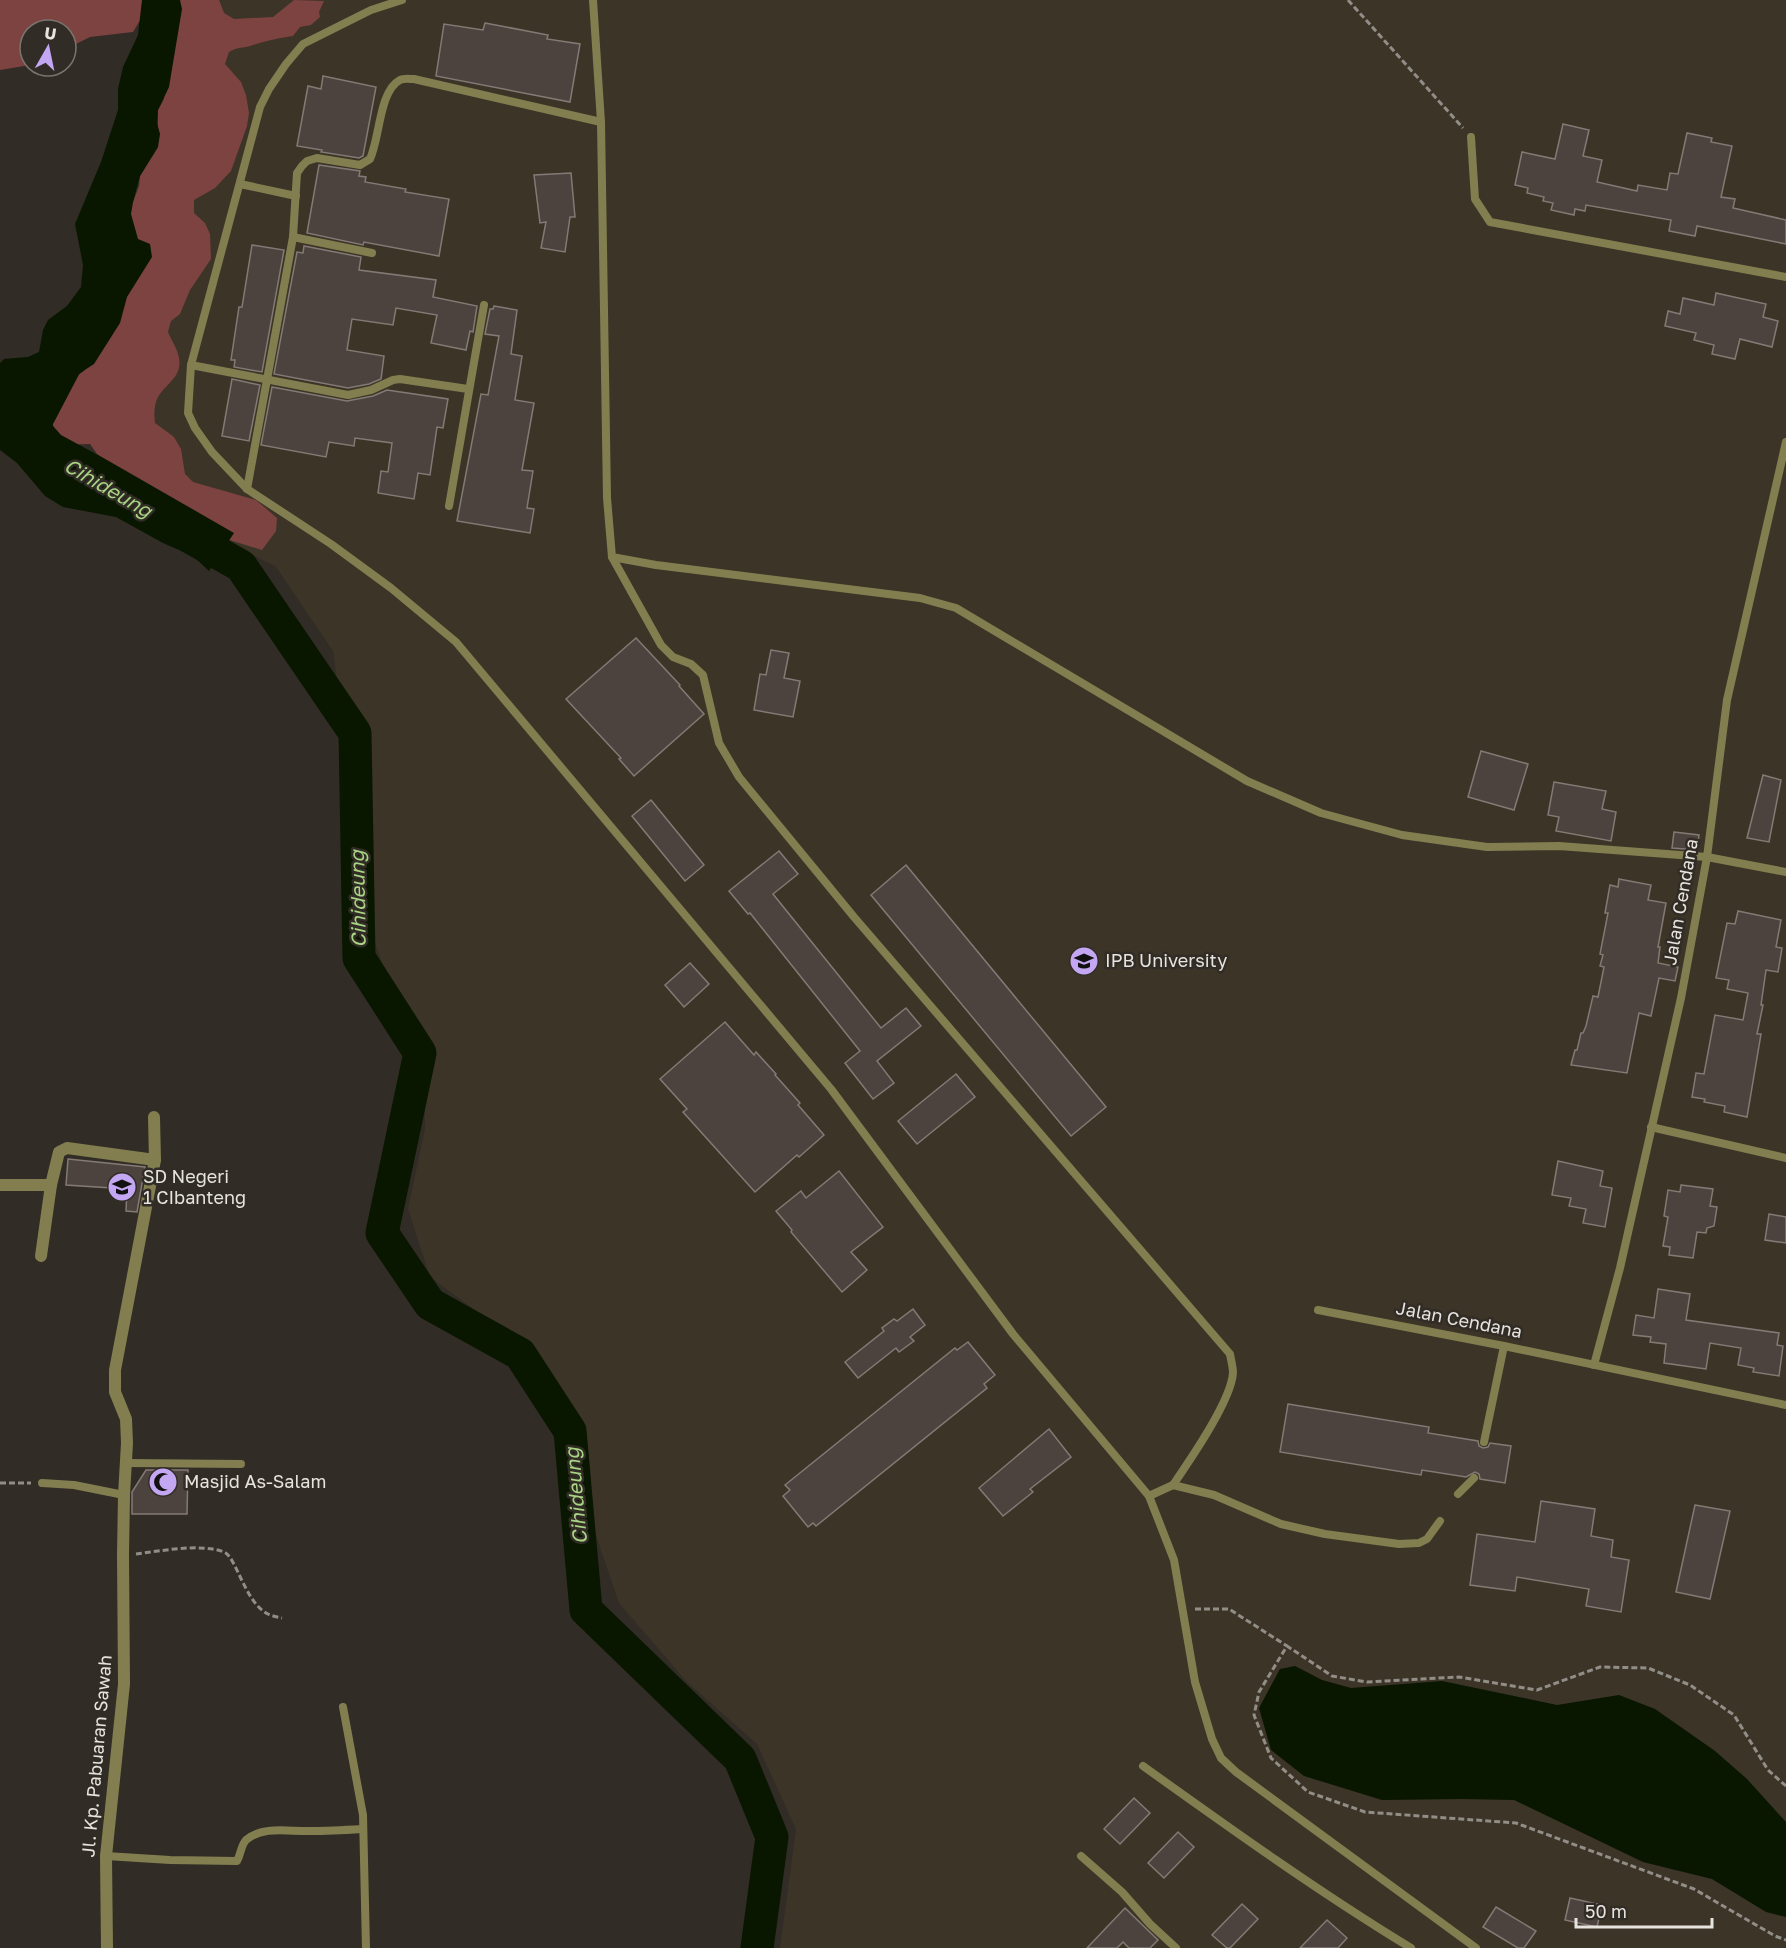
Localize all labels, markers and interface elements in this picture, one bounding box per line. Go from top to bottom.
north arrow [18,18,78,78]
text: U [43,22,58,44]
water label: Cihideung [60,452,158,524]
street label: Jalan Cendana [1658,837,1702,967]
water label: Cihideung [344,848,371,948]
school or university icon: IPB University [1068,945,1100,977]
place label: IPB University [1105,949,1227,971]
place label: SD Negeri 1 CIbanteng [143,1165,246,1208]
school or university icon: SD Negeri 1 CIbanteng [106,1171,138,1203]
street label: Jalan Cendana [1394,1296,1524,1342]
water label: Cihideung [559,1445,592,1546]
mosque icon: Masjid As-Salam [147,1466,179,1498]
place label: Masjid As-Salam [184,1470,326,1492]
street label: Jl. Kp. Pabuaran Sawah [76,1654,116,1858]
scale bar [1576,1891,1712,1929]
text: 50 m [1585,1900,1627,1922]

